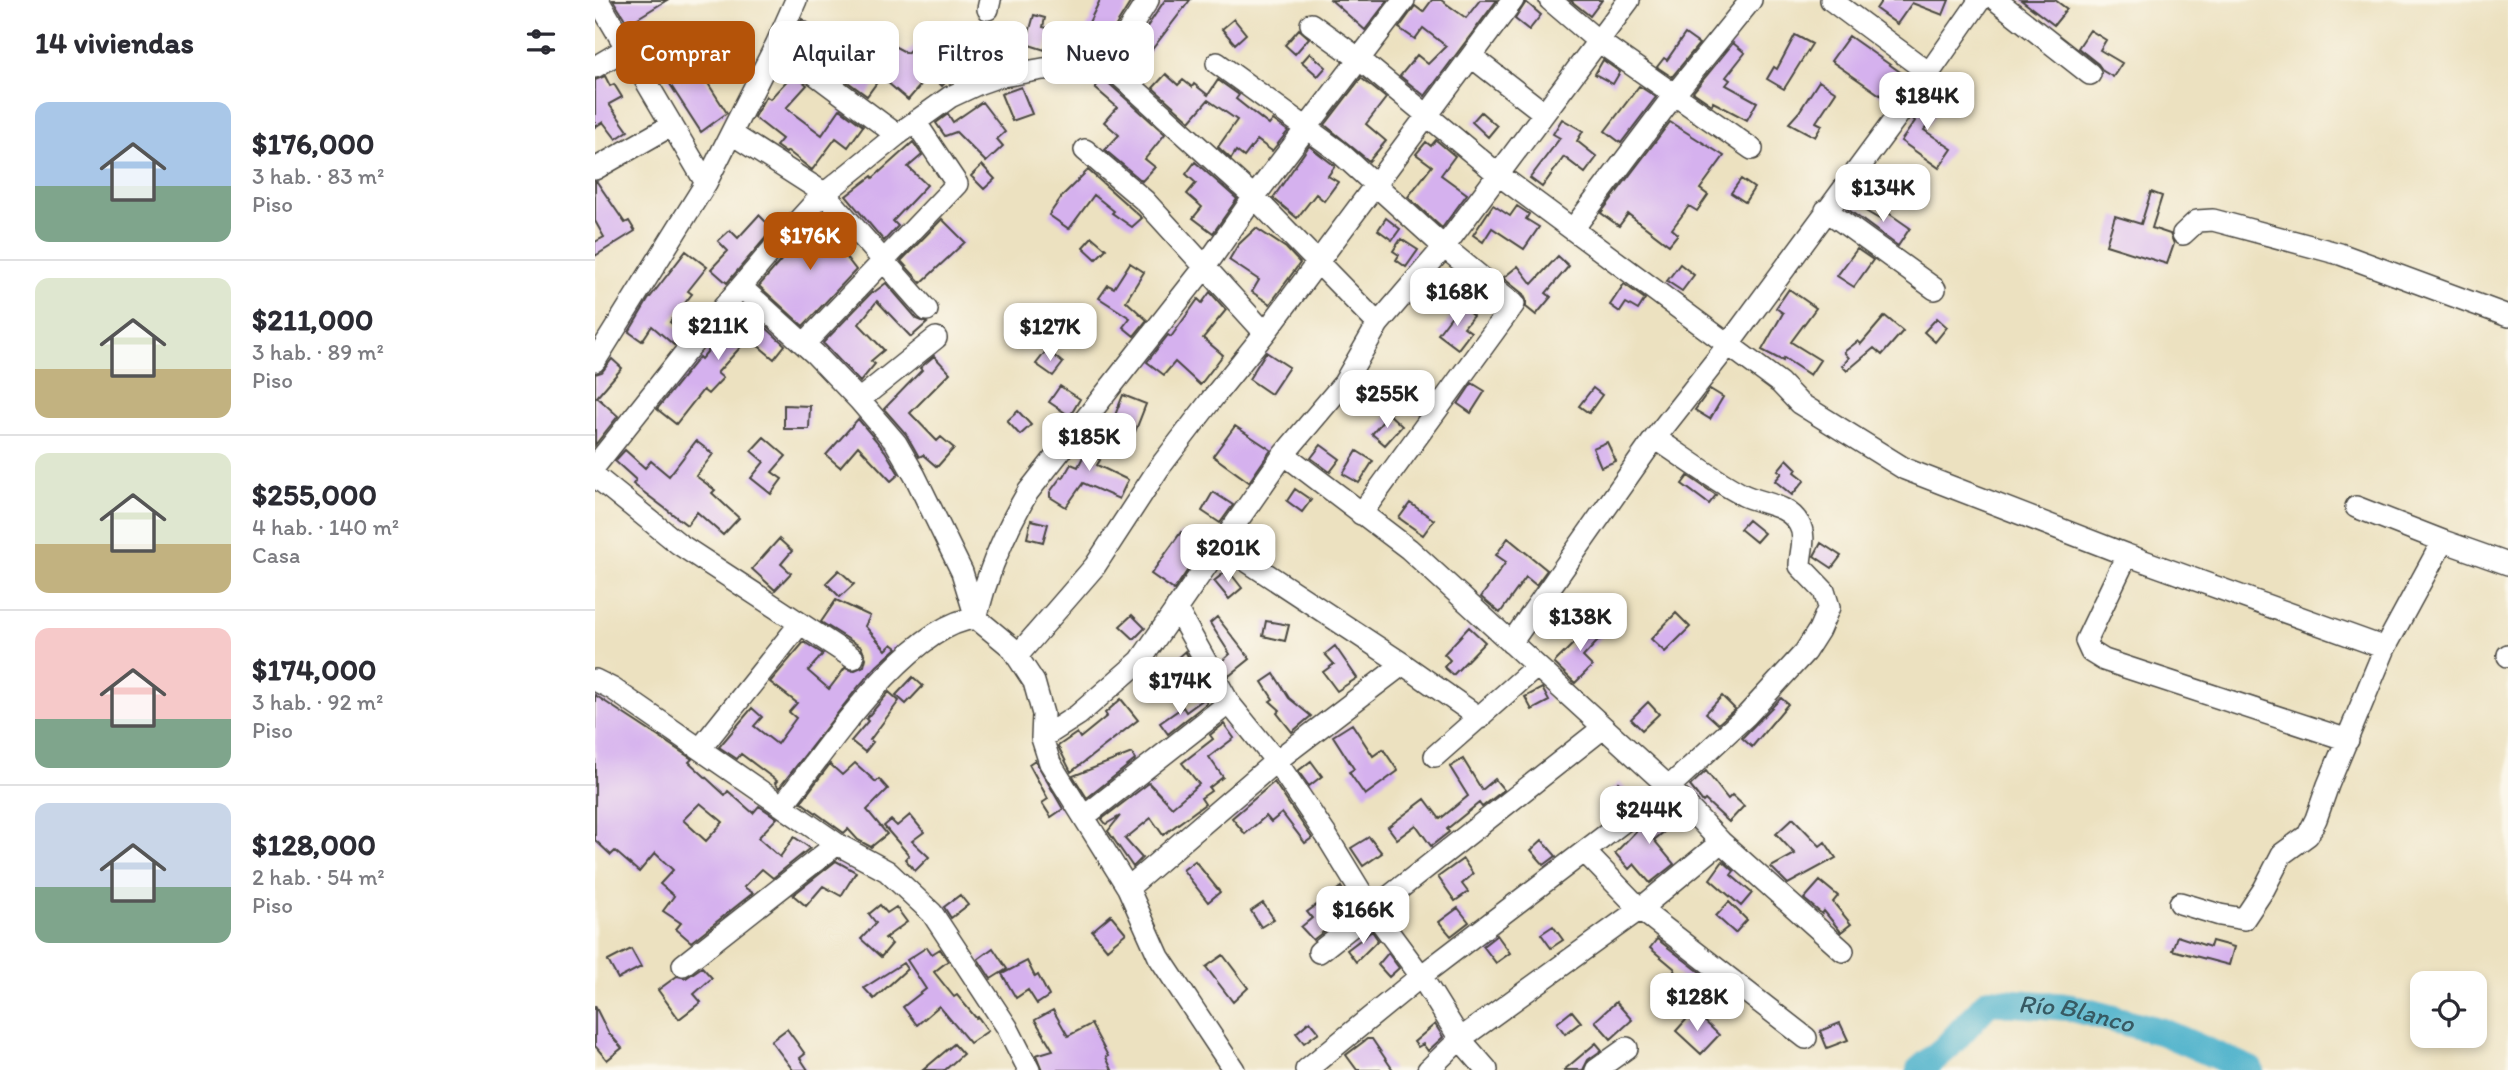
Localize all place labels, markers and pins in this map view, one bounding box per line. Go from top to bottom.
pin: $184K [1878,72,1976,132]
pin: $134K [1834,164,1932,224]
pin: $176K [761,212,859,272]
pin: $168K [1408,268,1506,328]
pin: $211K [669,302,767,362]
pin: $127K [1001,304,1099,363]
pin: $255K [1338,370,1436,430]
pin: $185K [1040,414,1138,473]
pin: $201K [1179,524,1277,584]
pin: $138K [1531,594,1629,653]
pin: $174K [1131,658,1229,717]
pin: $244K [1600,786,1698,846]
pin: $166K [1314,886,1412,946]
pin: $128K [1648,974,1746,1033]

